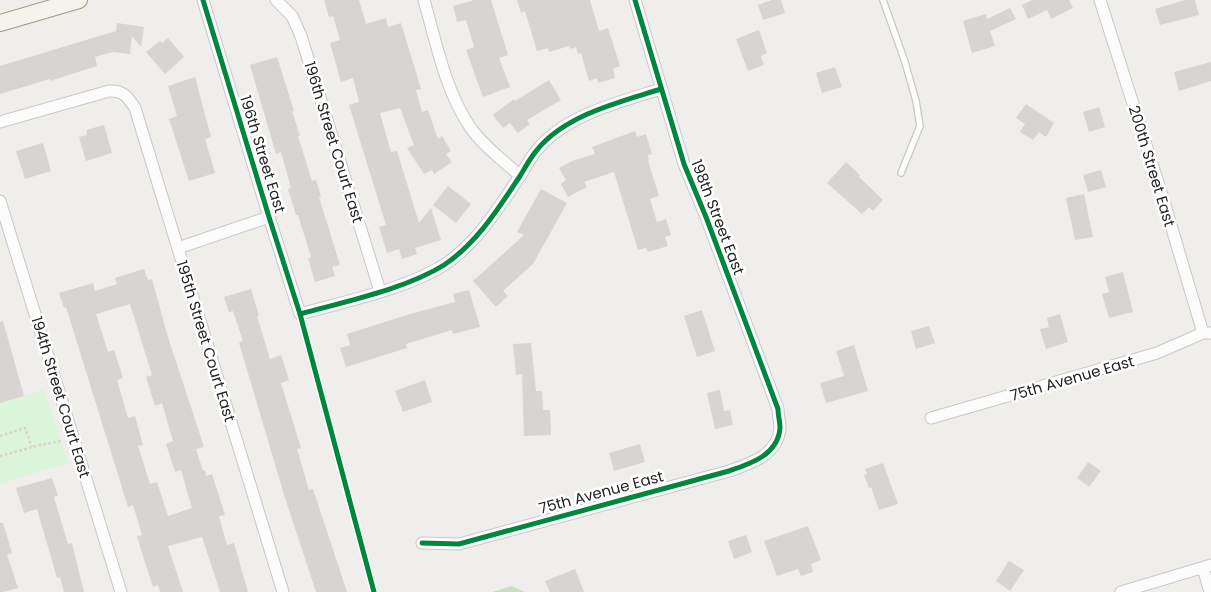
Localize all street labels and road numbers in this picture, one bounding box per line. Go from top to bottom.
street label: 196th Street Court East [299,59,369,225]
street label: 196th Street East [235,93,291,215]
street label: 200th Street East [1124,103,1180,229]
street label: 198th Street East [686,156,750,278]
street label: 195th Street Court East [171,258,241,424]
street label: 194th Street Court East [26,314,96,480]
street label: 75th Avenue East [1008,350,1136,406]
street label: 75th Avenue East [536,465,666,519]

